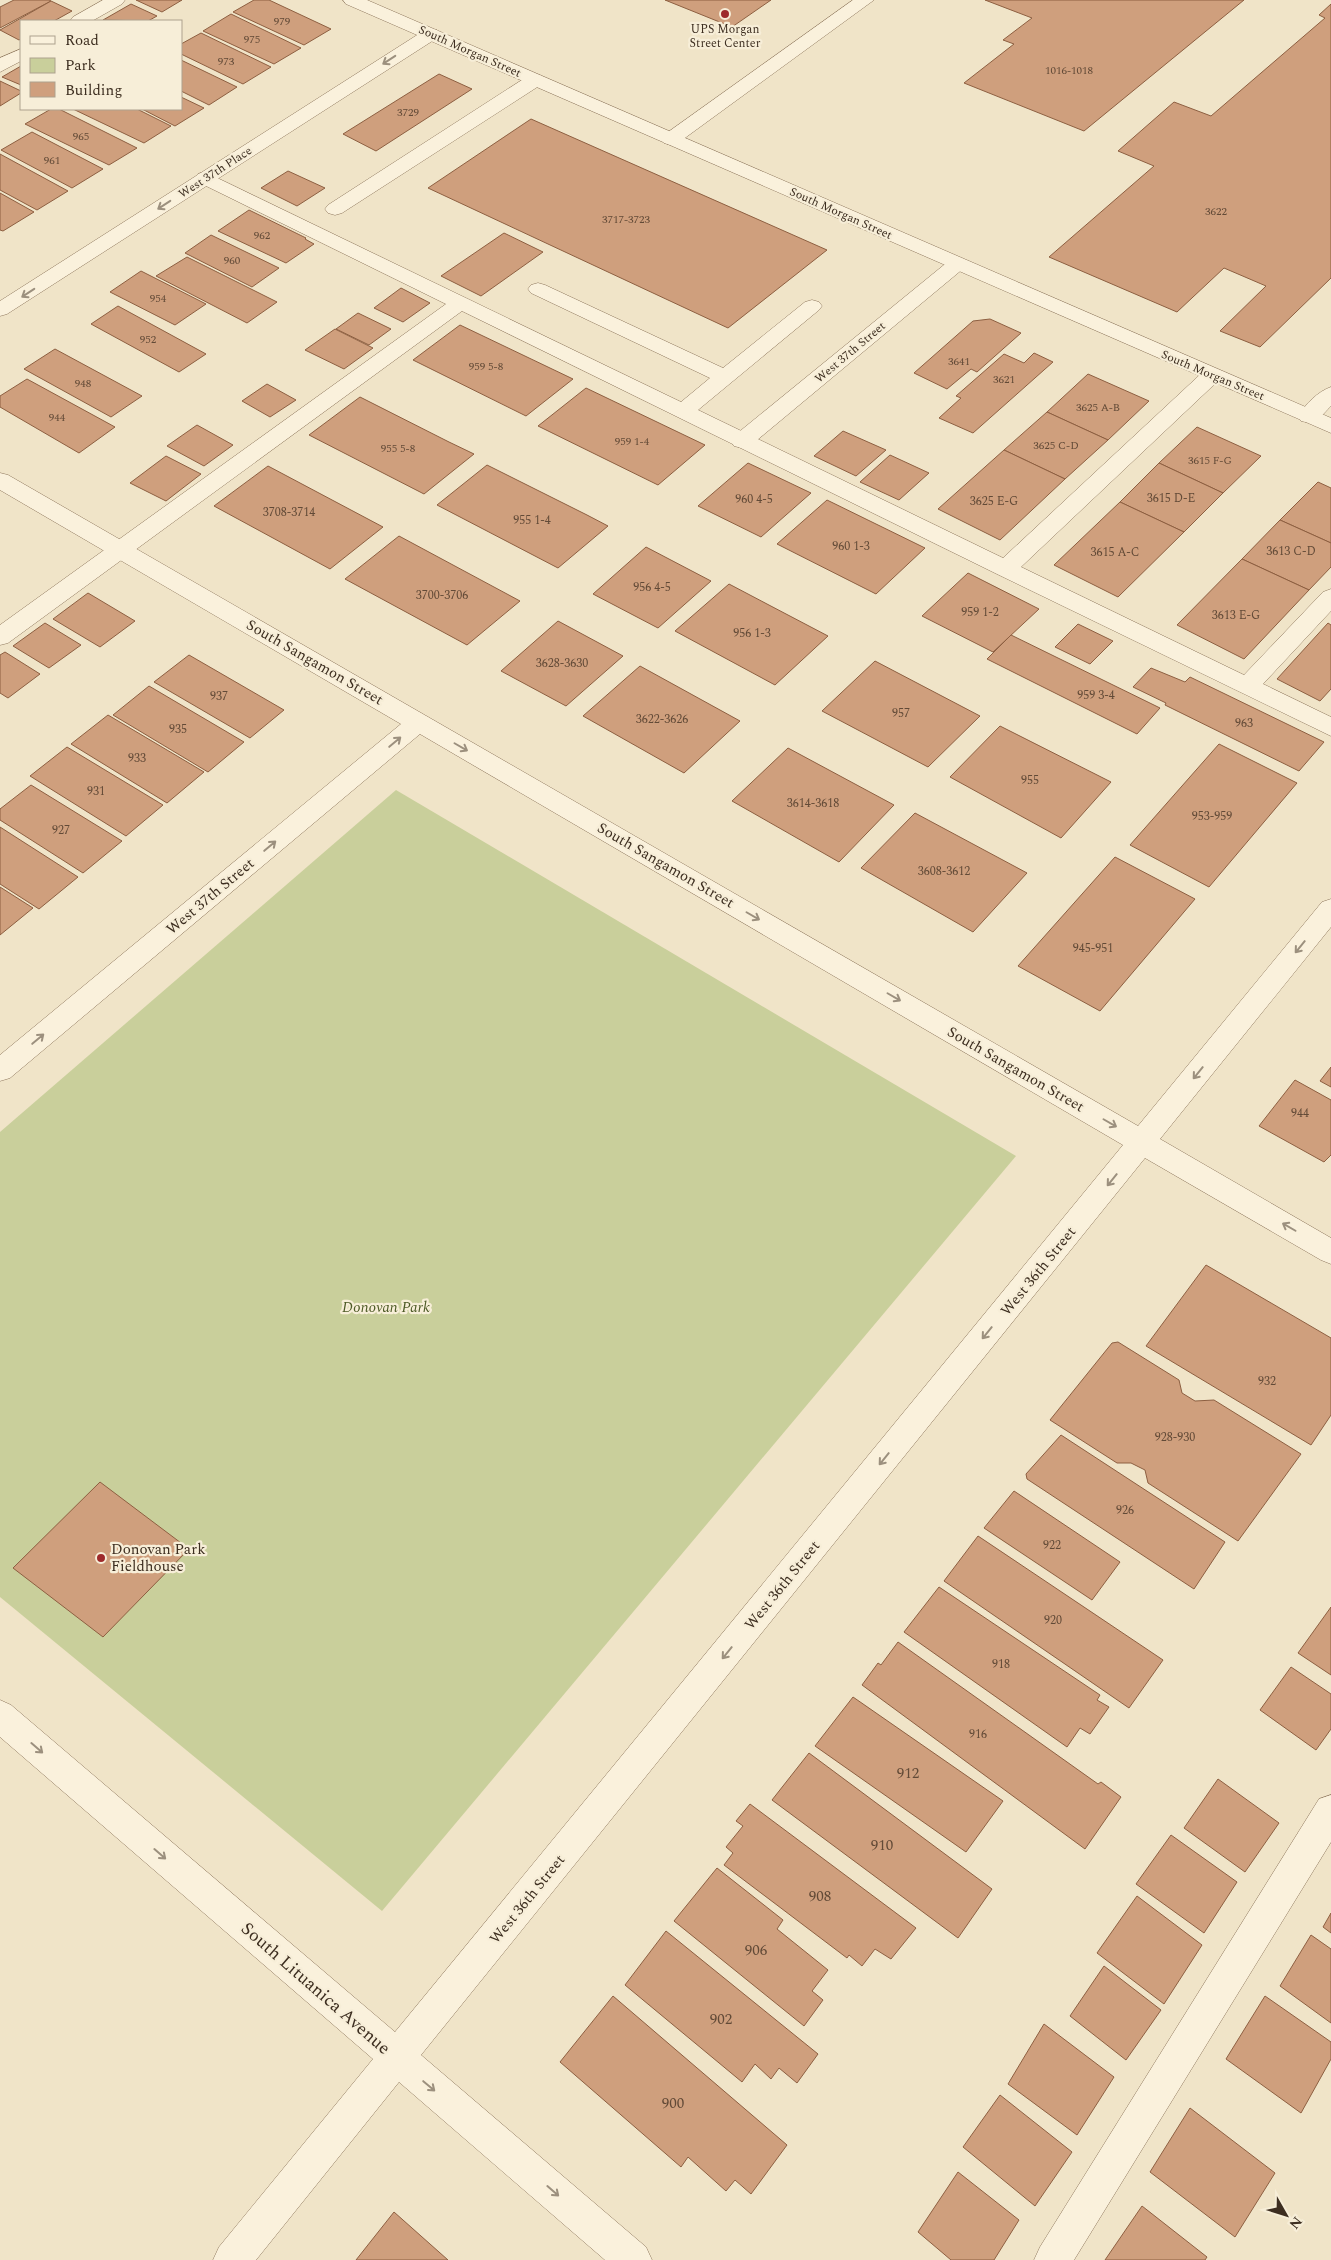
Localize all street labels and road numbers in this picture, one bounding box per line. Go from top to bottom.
street label: South Morgan Street [415,20,524,83]
street label: West 37th Place [175,141,256,203]
street label: South Morgan Street [786,182,895,245]
street label: West 37th Street [811,317,890,388]
street label: South Morgan Street [1158,345,1267,406]
street label: South Sangamon Street [242,614,388,711]
street label: South Sangamon Street [593,817,739,914]
street label: West 37th Street [161,852,260,940]
street label: South Sangamon Street [943,1021,1089,1118]
street label: West 36th Street [995,1222,1082,1321]
street label: West 36th Street [739,1536,826,1635]
street label: West 36th Street [484,1850,571,1949]
street label: South Lituanica Avenue [235,1916,397,2061]

